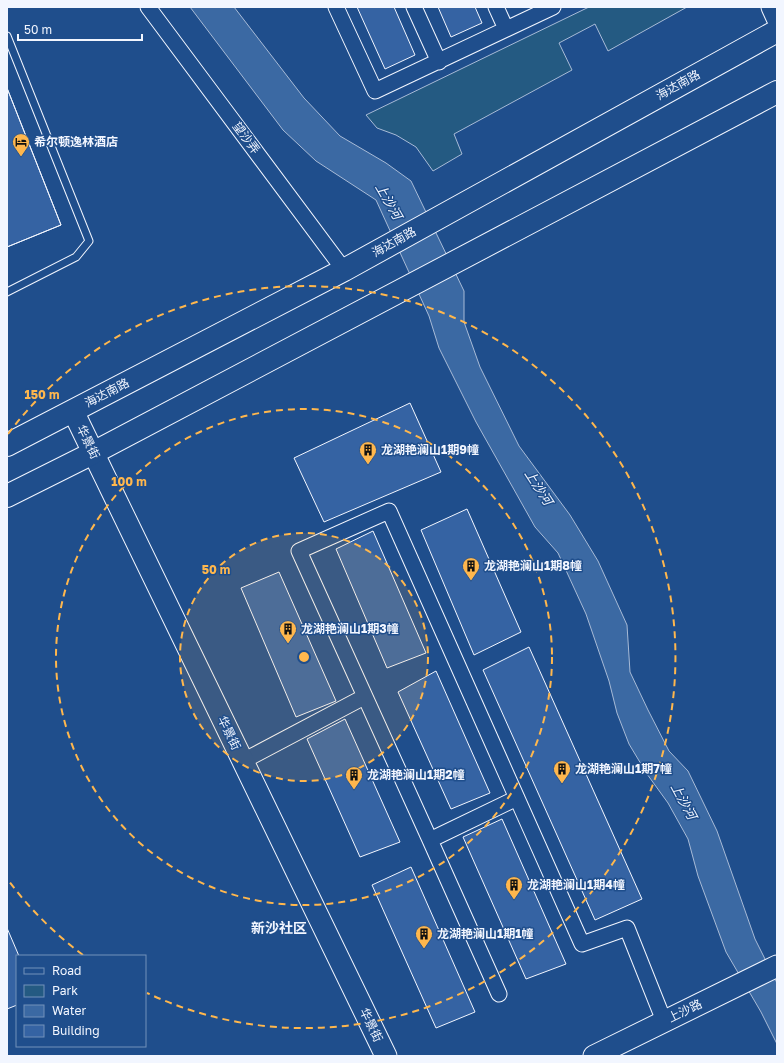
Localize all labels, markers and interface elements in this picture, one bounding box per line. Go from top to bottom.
scale bar [18,16,142,42]
text: 50 m [24,22,52,37]
street label: 海达南路 [653,66,702,103]
street label: 望沙弄 [230,119,263,157]
hotel icon: 希尔顿逸林酒店 [11,132,31,157]
place label: 希尔顿逸林酒店 [34,134,118,149]
water label: 上沙河 [372,180,407,224]
street label: 海达南路 [369,223,418,260]
street label: 海达南路 [82,375,132,410]
text: 150 m [25,387,59,402]
street label: 华景街 [74,422,103,461]
building icon: 龙湖艳澜山1期9幢 [358,440,378,465]
place label: 龙湖艳澜山1期9幢 [381,442,479,457]
water label: 上沙河 [522,466,558,510]
text: 100 m [111,474,147,489]
building icon: 龙湖艳澜山1期8幢 [461,556,481,581]
place label: 龙湖艳澜山1期8幢 [484,558,582,573]
text: 50 m [202,562,230,577]
building icon: 龙湖艳澜山1期3幢 [278,619,298,644]
place label: 龙湖艳澜山1期3幢 [301,621,399,636]
centre of rings [297,650,311,664]
street label: 华景街 [215,713,244,752]
building icon: 龙湖艳澜山1期7幢 [552,759,572,784]
place label: 龙湖艳澜山1期7幢 [575,761,672,776]
building icon: 龙湖艳澜山1期2幢 [344,765,364,790]
place label: 龙湖艳澜山1期2幢 [367,767,465,782]
water label: 上沙河 [668,780,702,825]
building icon: 龙湖艳澜山1期4幢 [504,875,524,900]
place label: 龙湖艳澜山1期4幢 [527,877,625,892]
district label: 新沙社区 [251,919,307,936]
building icon: 龙湖艳澜山1期1幢 [414,924,434,949]
place label: 龙湖艳澜山1期1幢 [437,926,533,941]
legend [16,955,146,1047]
text: Road [52,963,81,978]
text: Park [52,983,78,998]
street label: 上沙路 [665,996,704,1025]
text: Water [52,1003,86,1018]
street label: 华景街 [357,1005,386,1044]
text: Building [52,1023,100,1038]

